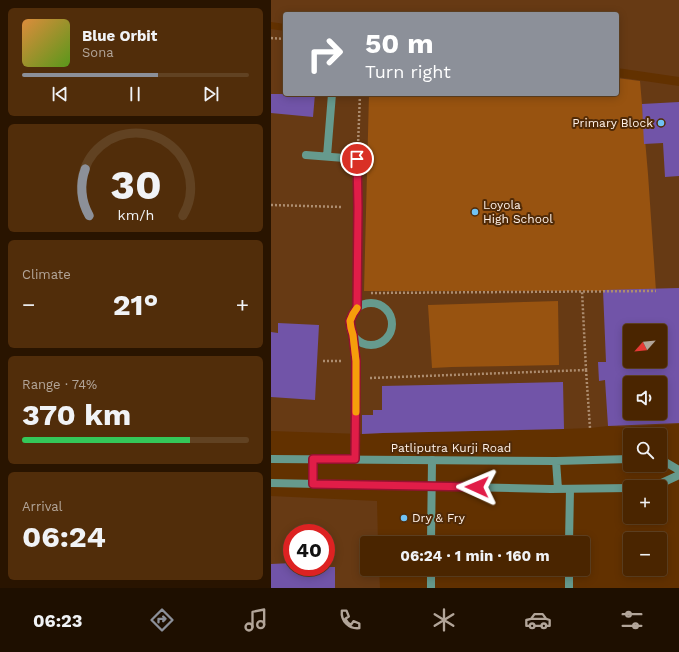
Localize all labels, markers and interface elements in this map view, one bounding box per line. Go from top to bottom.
text: Blue Orbit [82,27,157,45]
text: 50 m [365,27,434,60]
icon: right [299,28,351,80]
text: Sona [82,45,114,60]
text: Turn right [365,61,451,82]
icon: previous [49,83,71,105]
icon: pause [124,83,146,105]
icon: next [200,83,222,105]
place label: Primary Block [572,116,653,130]
marker: Primary Block [656,118,666,128]
pin [340,142,374,176]
icon: arrive [346,148,368,170]
text: 30 [110,160,161,209]
place label: Loyola High School [483,198,553,226]
text: km/h [117,207,154,223]
marker: Loyola High School [470,207,480,217]
text: Climate [22,267,71,282]
text: 21° [113,287,158,322]
text: − [22,292,35,317]
text: + [236,292,249,317]
north arrow [623,324,667,368]
map controls [623,324,667,576]
button: sound [623,376,667,420]
text: Range · 74% [22,377,97,392]
text: 370 km [22,397,131,432]
button: search [623,428,667,472]
street label: Patliputra Kurji Road [391,441,511,455]
position arrow [456,466,498,508]
button: + [623,480,667,524]
text: Arrival [22,499,63,514]
place label: Dry & Fry [412,511,466,525]
marker: Dry & Fry [399,513,409,523]
text: 06:24 [22,519,106,554]
speed limit sign: 40 [283,524,335,576]
button: − [623,532,667,576]
text: 06:24 · 1 min · 160 m [400,547,550,565]
icon: directions [148,606,176,634]
icon: music [242,606,270,634]
icon: phone [336,606,364,634]
icon: climate [430,606,458,634]
icon: car [524,606,552,634]
icon: filters [618,606,646,634]
text: 06:23 [33,610,82,631]

